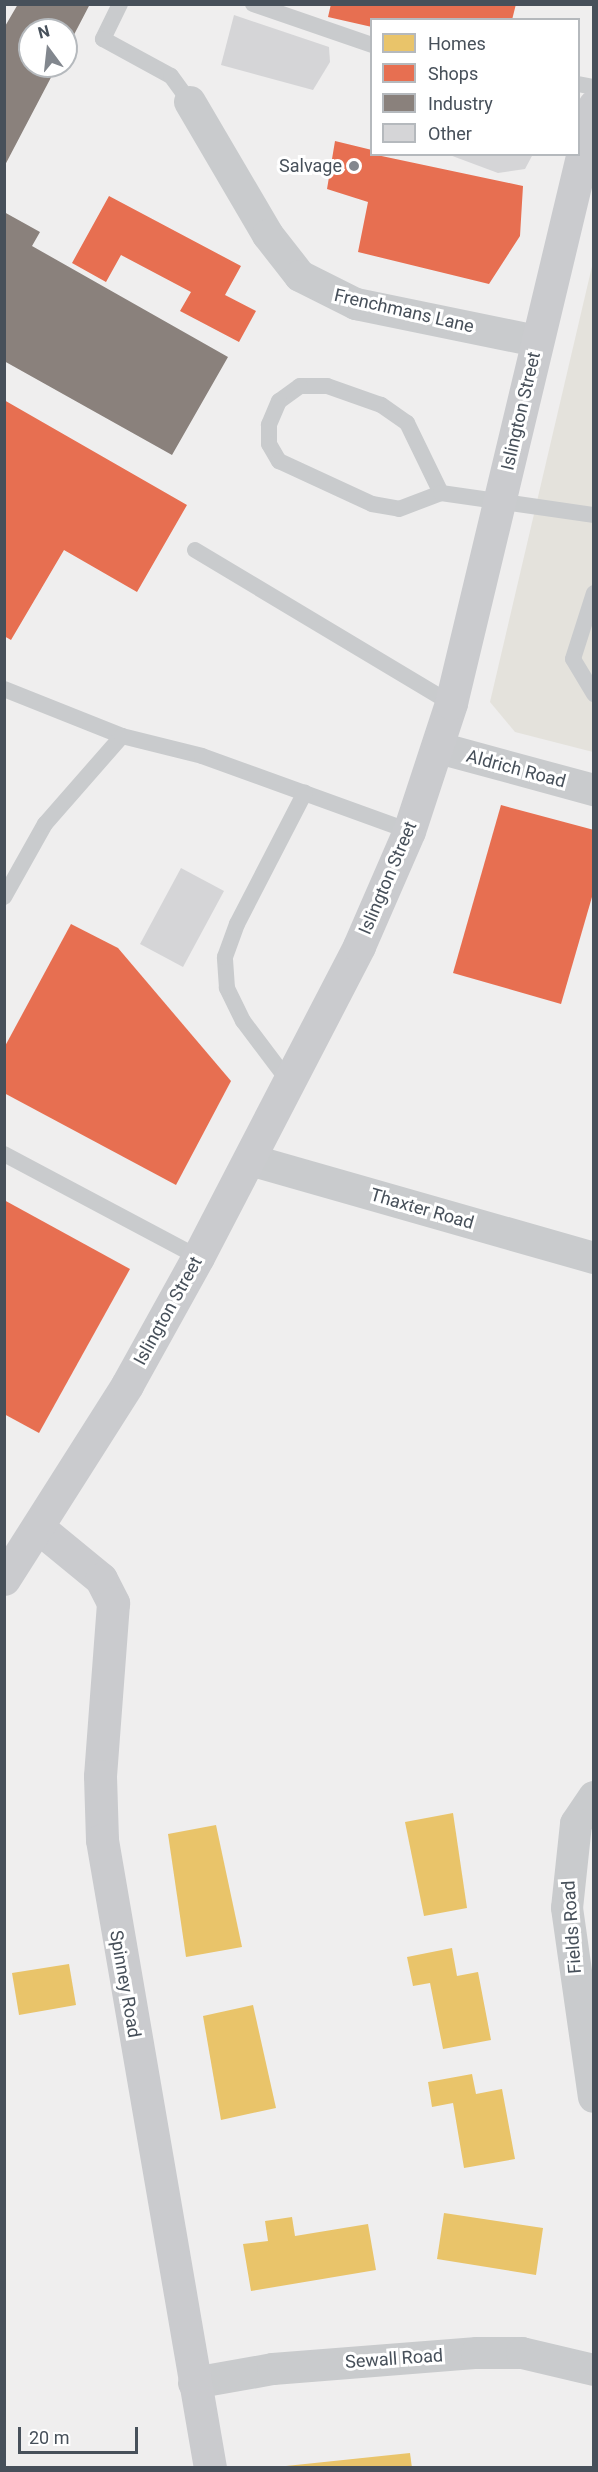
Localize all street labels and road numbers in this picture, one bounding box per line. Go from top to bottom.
street label: Frenchmans Lane [332,284,476,338]
street label: Islington Street [497,350,545,472]
street label: Aldrich Road [464,745,568,793]
street label: Islington Street [354,818,422,938]
street label: Thaxter Road [368,1184,476,1234]
street label: Islington Street [129,1253,207,1369]
street label: Fields Road [558,1880,586,1974]
street label: Spinney Road [105,1929,145,2039]
street label: Sewall Road [344,2345,444,2373]

